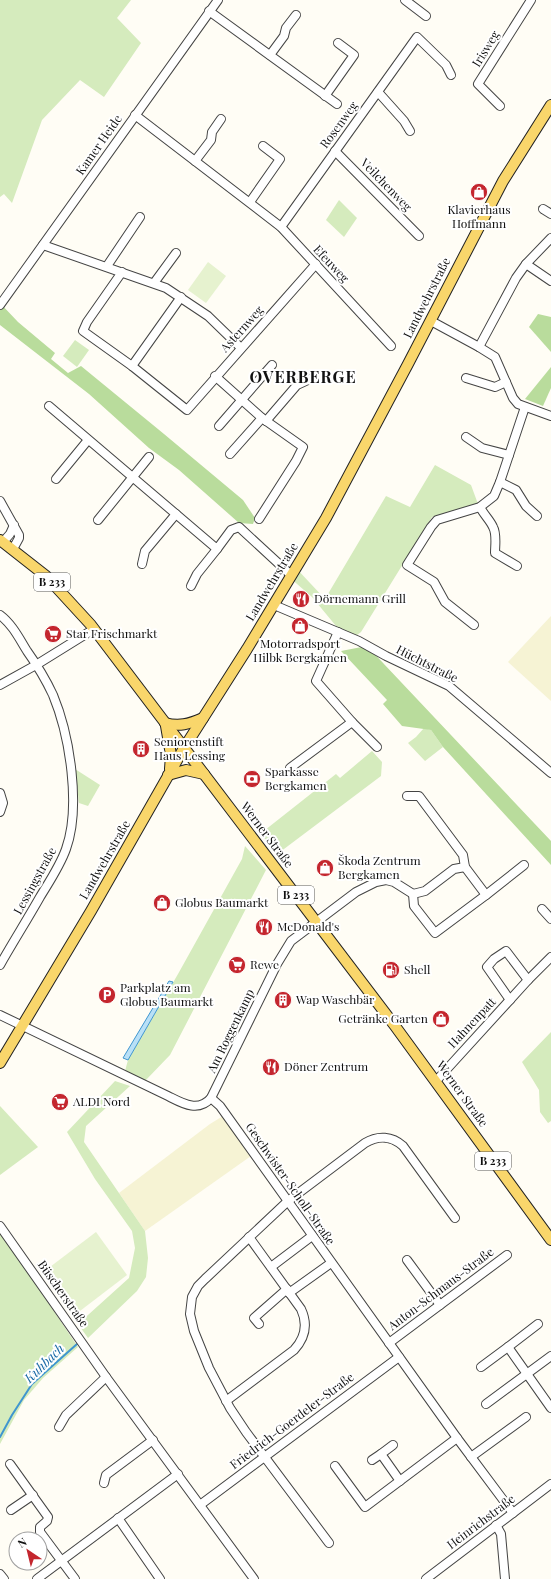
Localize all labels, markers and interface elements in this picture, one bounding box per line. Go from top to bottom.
street label: Irisweg [468,27,503,70]
street label: Rosenweg [316,97,361,151]
street label: Kamer Heide [72,111,125,178]
street label: Veilchenweg [357,154,416,215]
shop icon: Klavierhaus Hoffmann [469,182,489,202]
place label: Klavierhaus Hoffmann [447,201,511,231]
street label: Efeuweg [310,241,354,286]
street label: Landwehrstraße [399,254,453,341]
street label: Asternweg [216,301,267,356]
district label: OVERBERGE [249,366,357,387]
street label: Landwehrstraße [241,539,301,624]
road number: B 233 [34,573,70,591]
restaurant icon: Dörnemann Grill [291,589,311,609]
place label: Dörnemann Grill [314,590,407,606]
shop icon: Motorradsport Hilbk Bergkamen [290,616,310,636]
supermarket icon: Star Frischmarkt [43,624,63,644]
place label: Star Frischmarkt [66,625,158,641]
place label: Motorradsport Hilbk Bergkamen [253,635,347,665]
street label: Hüchtstraße [394,641,461,685]
place label: Seniorenstift Haus Lessing [154,733,226,763]
building icon: Seniorenstift Haus Lessing [131,739,151,759]
place label: Sparkasse Bergkamen [265,763,327,793]
bank icon: Sparkasse Bergkamen [242,769,262,789]
street label: Werner Straße [237,798,298,870]
street label: Landwehrstraße [75,817,133,902]
street label: Lessingstraße [9,844,59,917]
place label: Škoda Zentrum Bergkamen [338,852,421,882]
shop icon: Škoda Zentrum Bergkamen [315,858,335,878]
road number: B 233 [278,886,314,904]
shop icon: Globus Baumarkt [152,893,172,913]
place label: Globus Baumarkt [175,894,269,910]
restaurant icon: McDonald's [254,917,274,937]
place label: McDonald's [277,918,339,934]
supermarket icon: Rewe [227,955,247,975]
place label: Rewe [250,956,279,972]
fuel station icon: Shell [381,960,401,980]
place label: Shell [404,961,431,977]
place label: Parkplatz am Globus Baumarkt [120,979,214,1009]
parking icon: Parkplatz am Globus Baumarkt [97,985,117,1005]
street label: Am Roggenkamp [202,986,257,1076]
building icon: Wap Waschbär [273,990,293,1010]
place label: Wap Waschbär [295,991,375,1007]
street label: Hahnenpatt [444,993,499,1051]
shop icon: Getränke Garten [431,1009,451,1029]
place label: Getränke Garten [338,1010,428,1026]
street label: Werner Straße [433,1056,492,1130]
restaurant icon: Döner Zentrum [261,1057,281,1077]
place label: Döner Zentrum [284,1058,368,1074]
supermarket icon: ALDI Nord [50,1092,70,1112]
place label: ALDI Nord [72,1093,130,1109]
street label: Geschwister-Scholl-Straße [242,1119,339,1248]
road number: B 233 [475,1152,511,1170]
street label: Anton-Schmaus-Straße [384,1243,496,1334]
street label: Büscherstraße [35,1257,93,1330]
water label: Kuhbach [19,1339,67,1386]
street label: Friedrich-Goerdeler-Straße [226,1368,357,1472]
street label: Heinrichstraße [443,1490,518,1552]
north arrow [8,1531,48,1571]
text: N [14,1534,30,1551]

